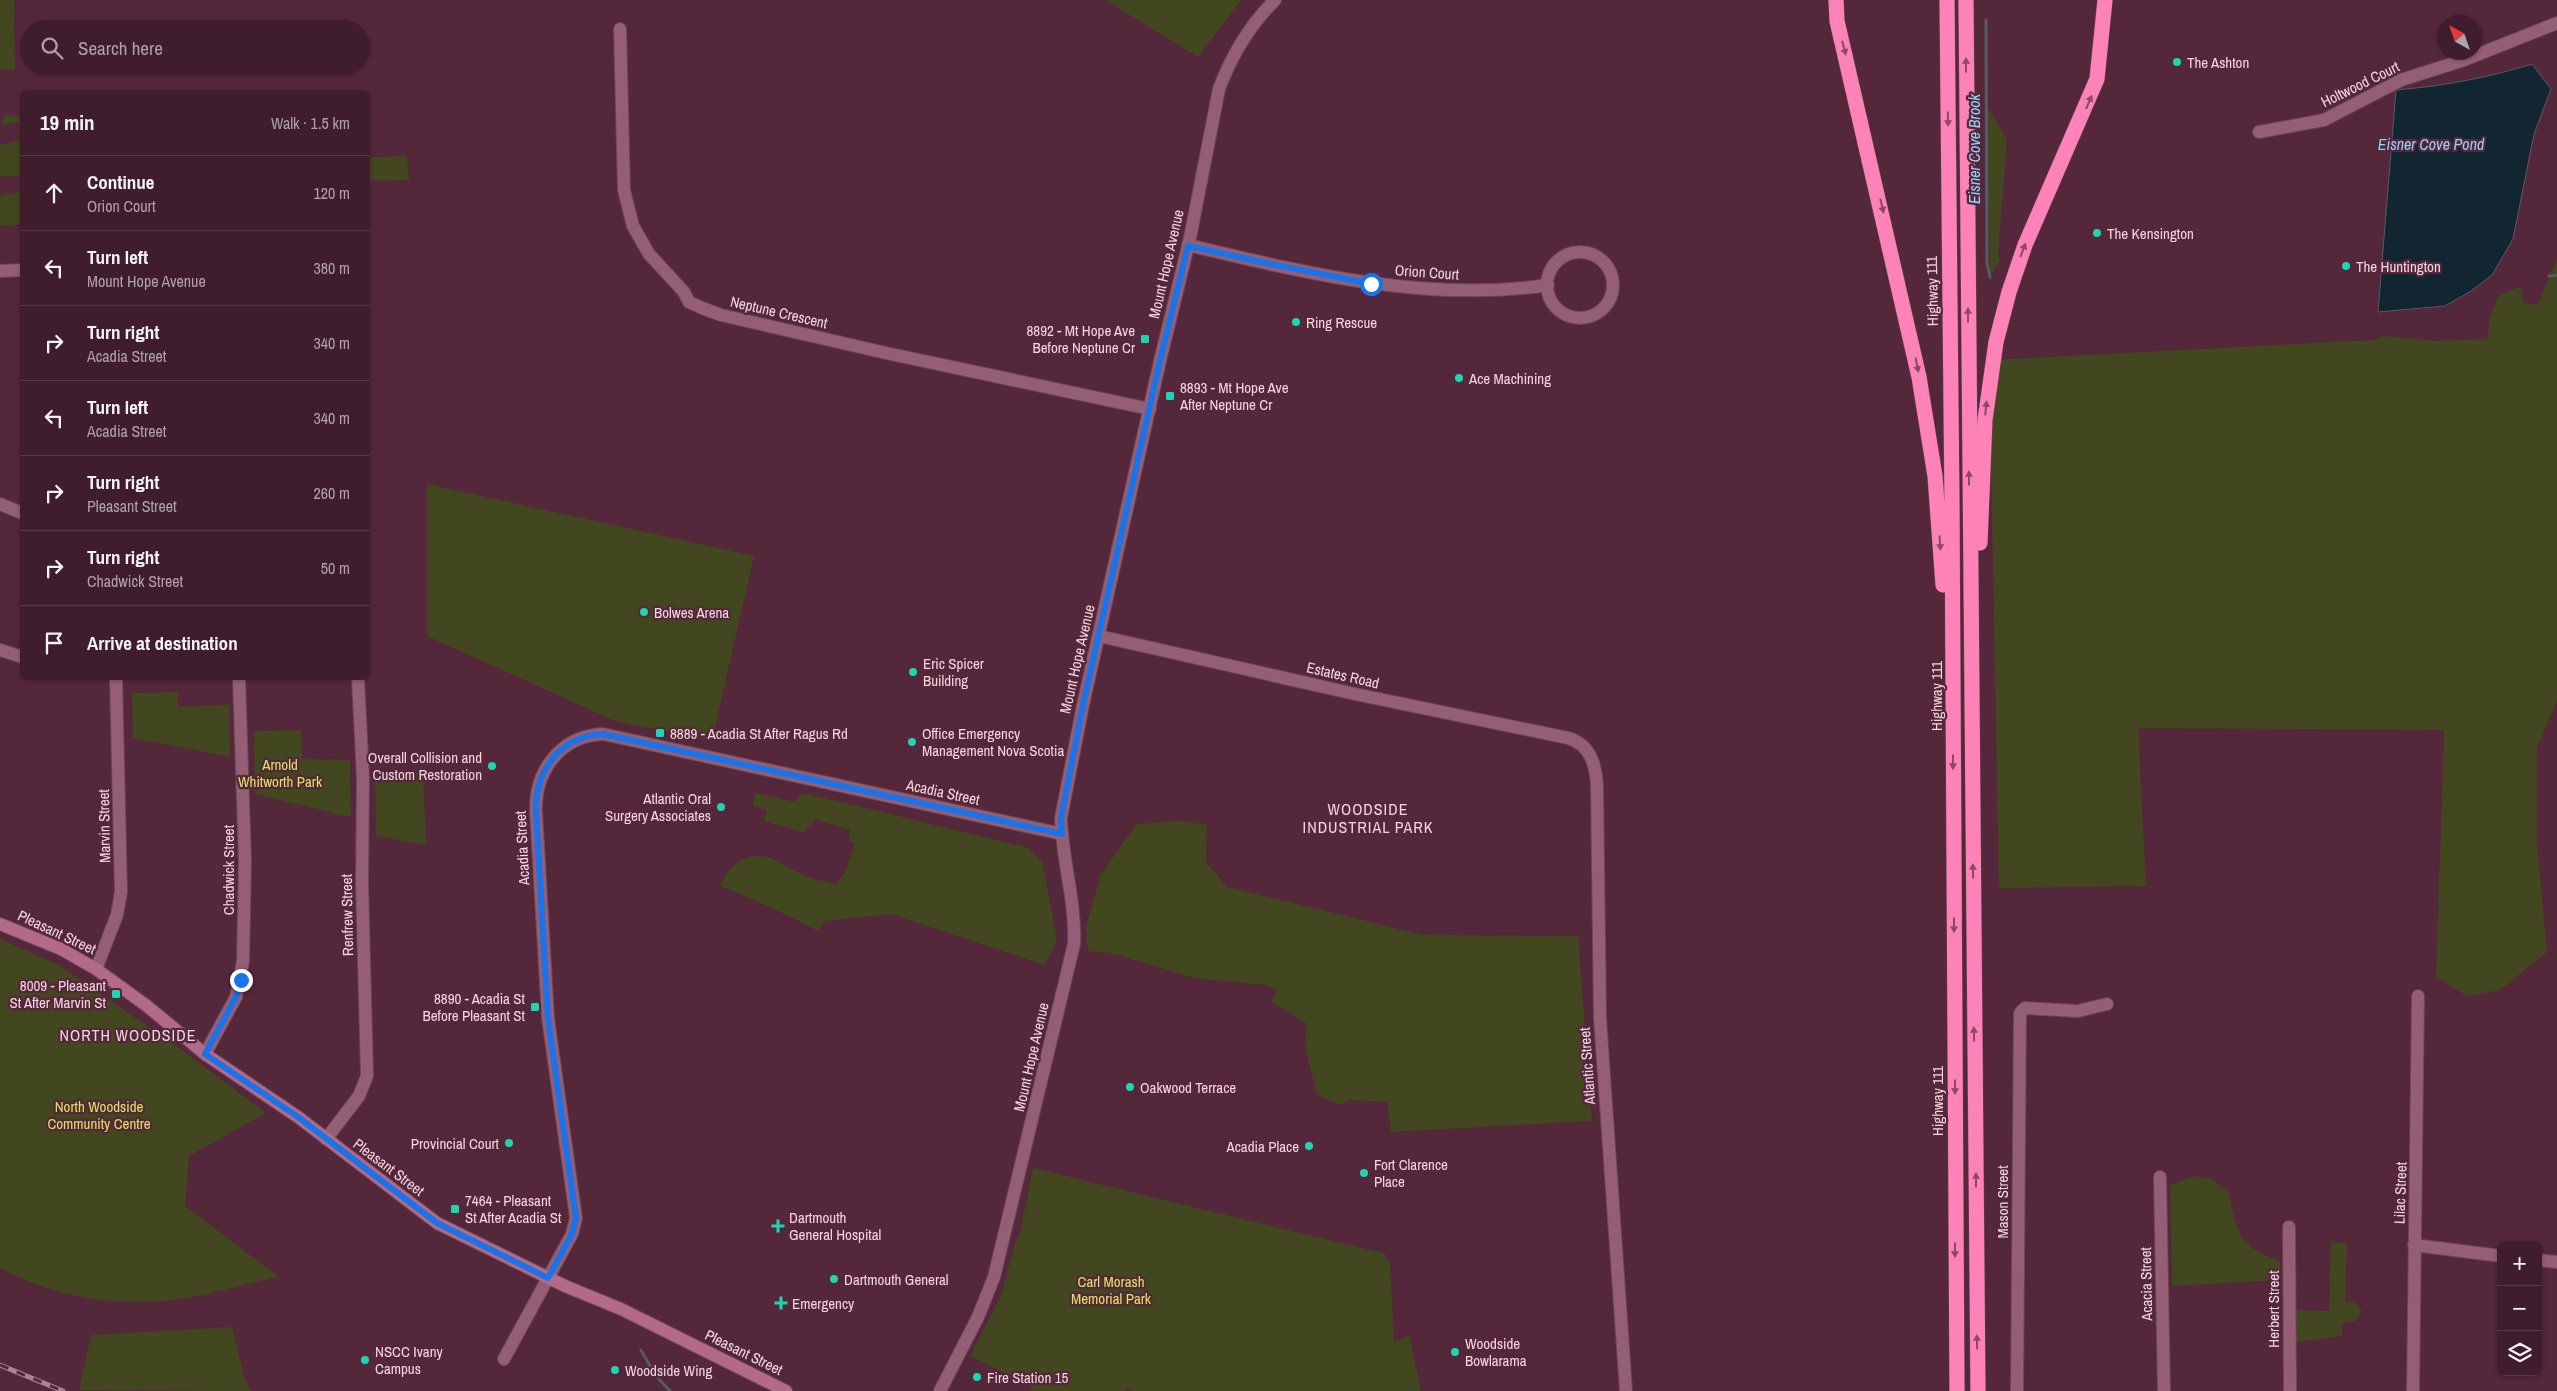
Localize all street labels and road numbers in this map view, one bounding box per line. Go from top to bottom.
street label: Holtwood Court [2317,56,2403,112]
street label: Mount Hope Avenue [1143,207,1189,321]
street label: Highway 111 [1921,256,1943,326]
street label: Orion Court [1394,259,1460,285]
street label: Neptune Crescent [728,291,830,334]
street label: Mount Hope Avenue [1054,602,1100,716]
street label: Estates Road [1305,656,1381,694]
street label: Highway 111 [1926,661,1947,731]
street label: Acadia Street [903,774,982,810]
street label: Marvin Street [93,788,115,863]
street label: Acadia Street [510,810,534,887]
street label: Chadwick Street [218,824,239,915]
street label: Renfrew Street [336,873,358,956]
street label: Pleasant Street [14,905,100,960]
street label: Mount Hope Avenue [1008,1000,1054,1114]
street label: Atlantic Street [1574,1026,1600,1106]
street label: Highway 111 [1927,1066,1948,1136]
street label: Pleasant Street [349,1133,429,1201]
street label: Lilac Street [2388,1161,2412,1224]
street label: Mason Street [1992,1165,2013,1239]
street label: Acacia Street [2135,1246,2157,1322]
street label: Herbert Street [2263,1270,2284,1348]
street label: Pleasant Street [702,1324,787,1380]

